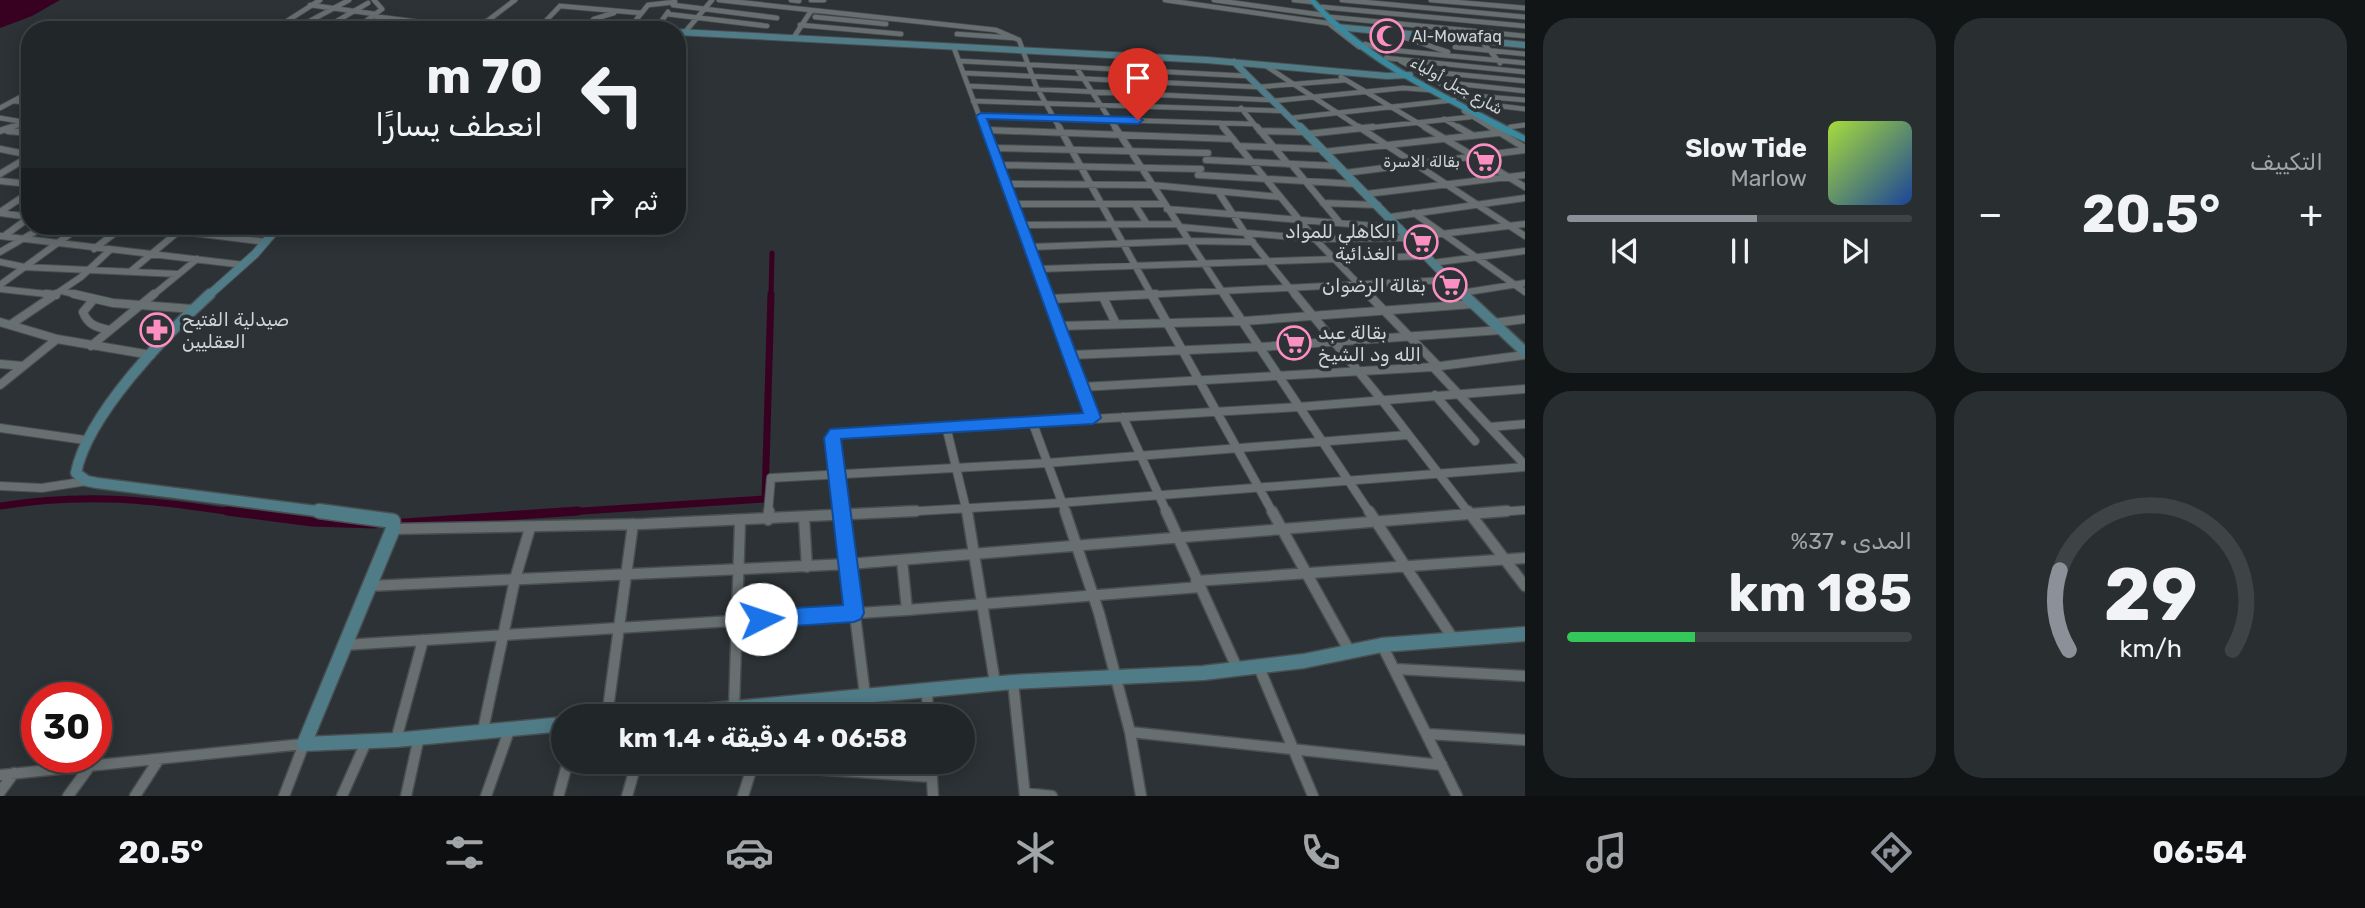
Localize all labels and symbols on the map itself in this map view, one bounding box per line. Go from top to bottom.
mosque icon: Al-Mowafaq [1368,17,1406,55]
place label: Al-Mowafaq [1412,27,1502,46]
pin [1108,48,1168,120]
street label: شارع جبل أولياء [1406,52,1506,120]
supermarket icon: بقالة الاسرة [1465,142,1503,180]
place label: بقالة الاسرة [1383,152,1460,172]
place label: الكاهلي للمواد الغذائية [1285,220,1396,265]
supermarket icon: الكاهلي للمواد الغذائية [1402,223,1440,261]
supermarket icon: بقالة الرضوان [1431,266,1469,304]
place label: بقالة الرضوان [1322,274,1426,297]
place label: صيدلية الفتيح العقليين [182,308,289,353]
pharmacy icon: صيدلية الفتيح العقليين [138,311,176,349]
place label: بقالة عبد الله ود الشيخ [1318,321,1421,368]
supermarket icon: بقالة عبد الله ود الشيخ [1275,324,1313,362]
position arrow [724,582,798,656]
speed limit sign: 30 [21,682,112,773]

